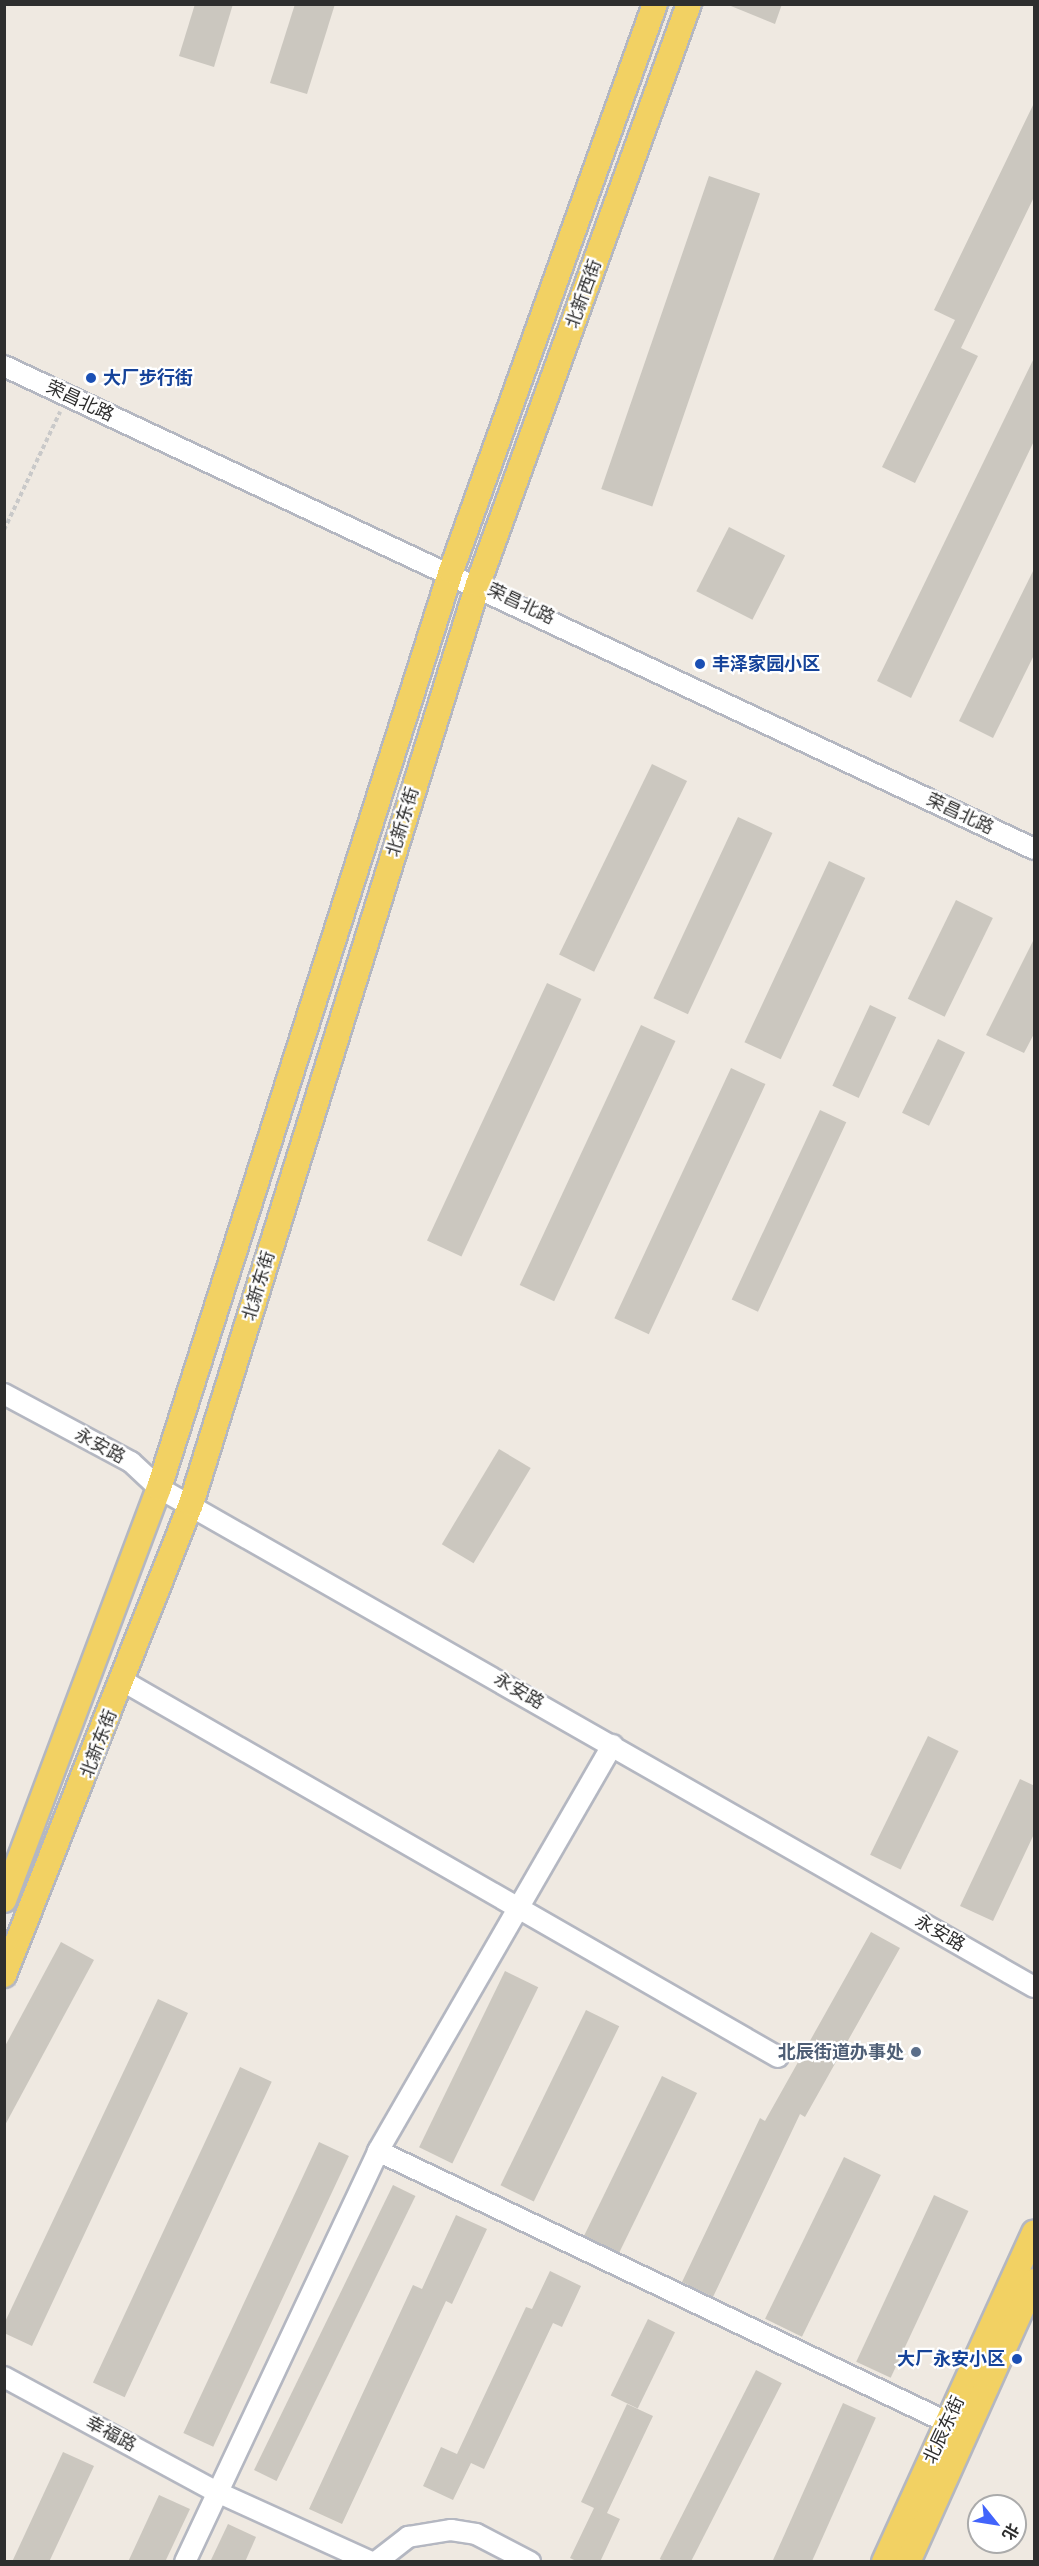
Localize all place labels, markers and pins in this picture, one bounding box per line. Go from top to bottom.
place label: 大厂步行街 [103,367,193,389]
marker: 大厂步行街 [84,371,98,385]
place label: 丰泽家园小区 [712,653,820,675]
marker: 丰泽家园小区 [693,657,707,671]
place label: 北辰街道办事处 [778,2041,904,2063]
marker: 北辰街道办事处 [909,2045,923,2059]
place label: 大厂永安小区 [897,2348,1005,2370]
marker: 大厂永安小区 [1010,2352,1024,2366]

